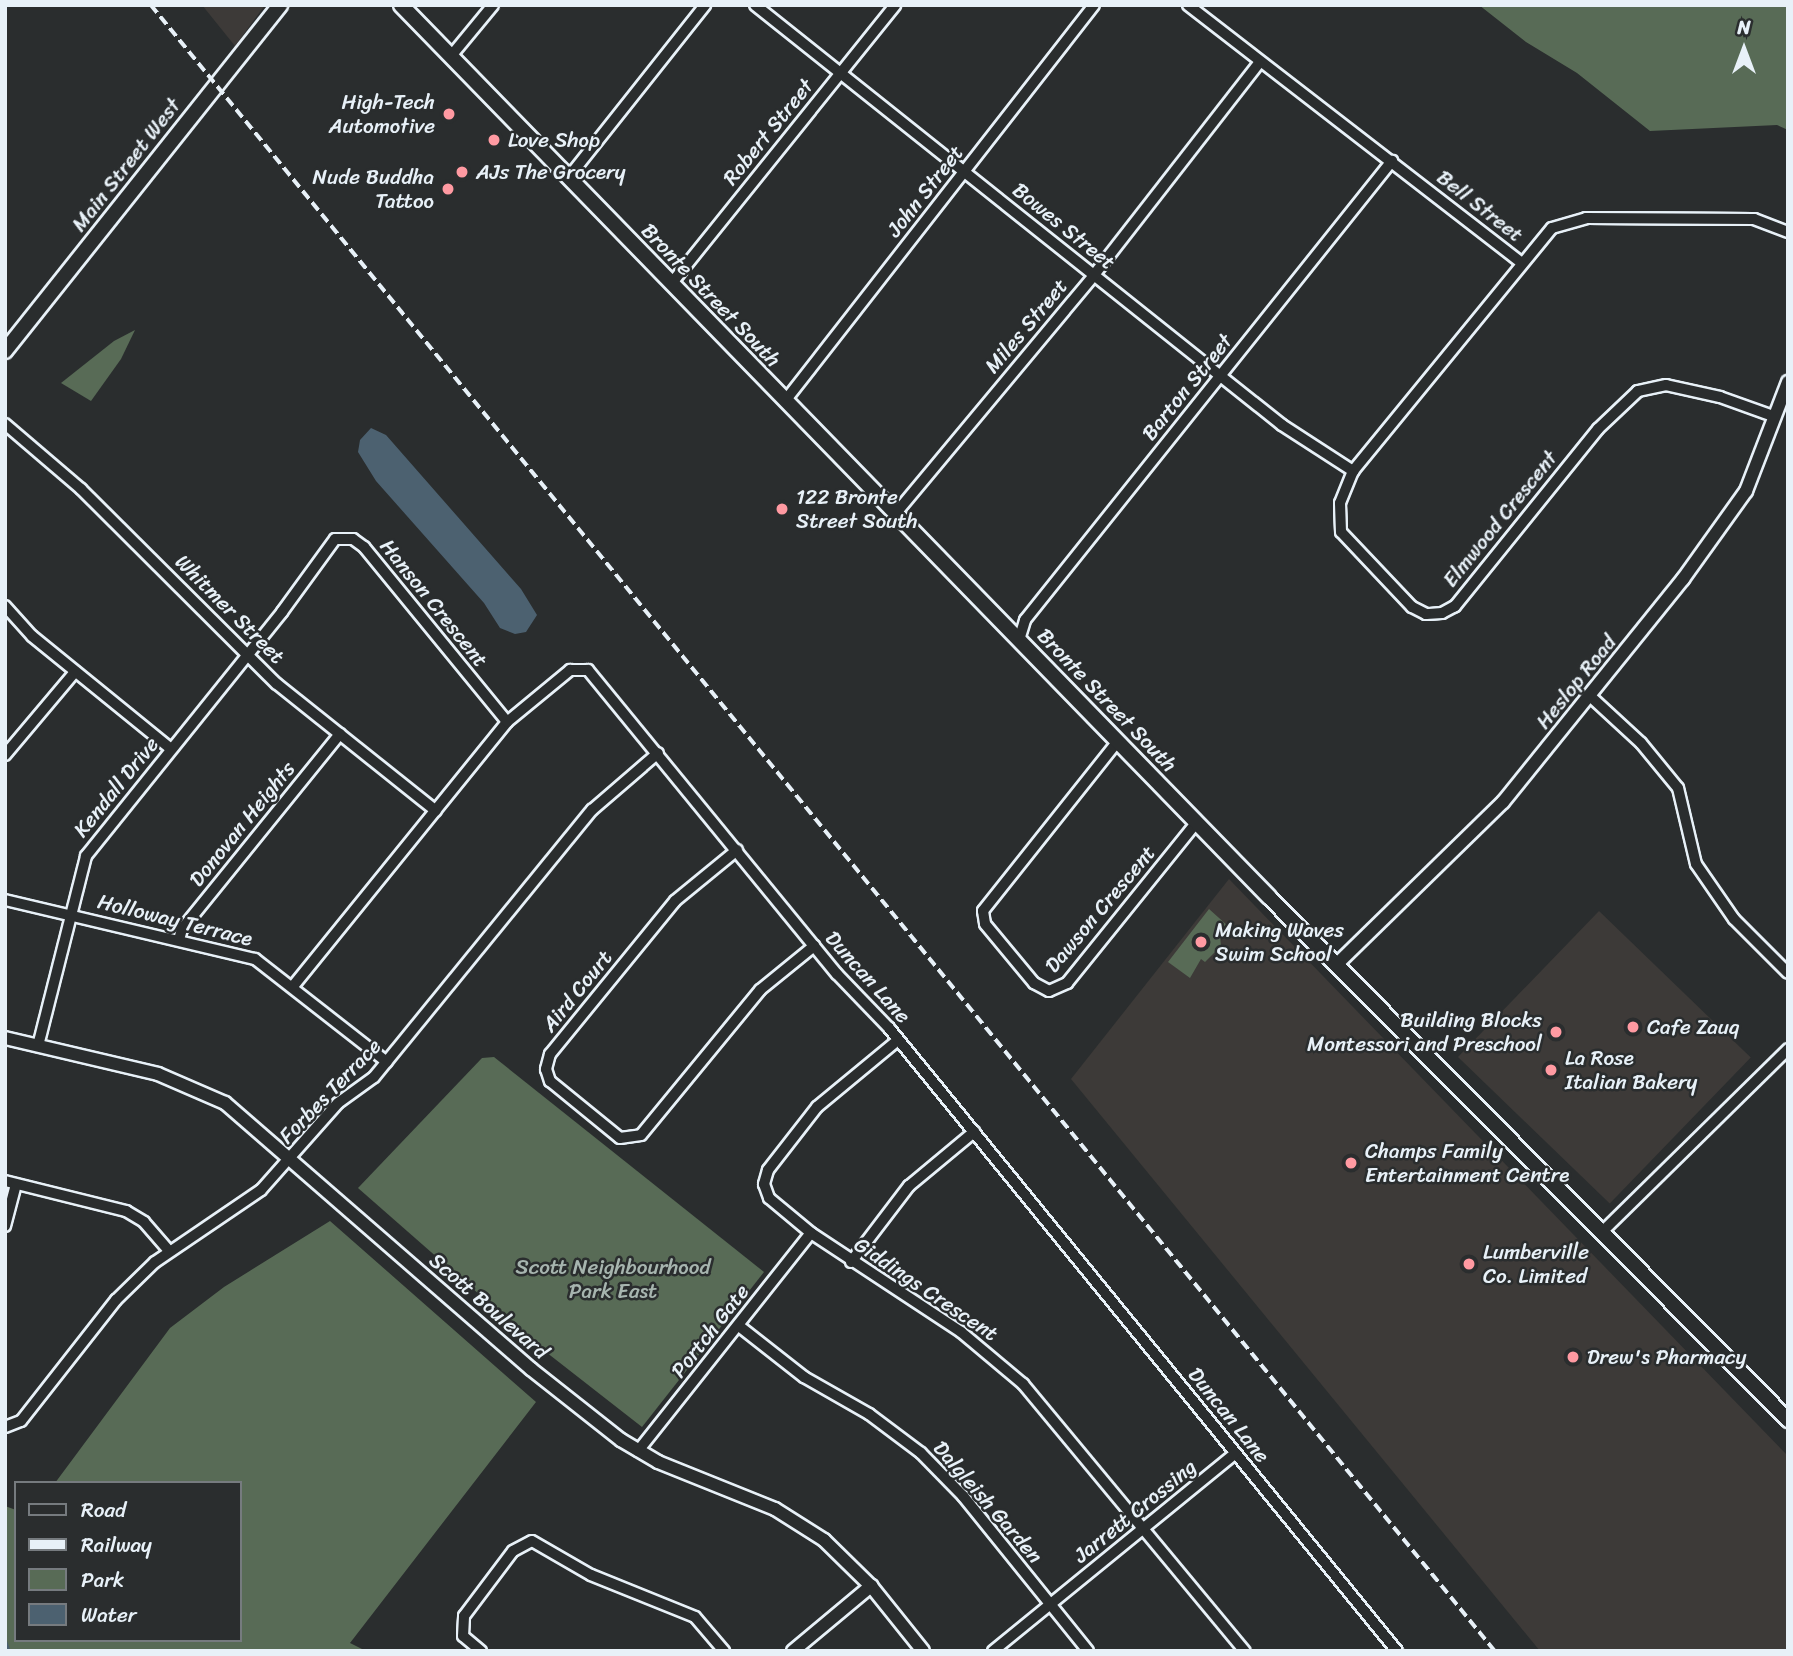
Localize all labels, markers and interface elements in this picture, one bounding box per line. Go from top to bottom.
text: N [1737,11,1751,44]
north arrow [1709,14,1779,84]
street label: Robert Street [718,74,818,190]
place label: High-Tech Automotive [329,89,435,139]
street label: Main Street West [66,93,186,237]
marker: High-Tech Automotive [441,106,457,122]
place label: Love Shop [508,127,600,153]
marker: Love Shop [486,132,502,148]
street label: John Street [881,140,969,242]
place label: AJs The Grocery [476,159,627,185]
place label: Nude Buddha Tattoo [313,164,434,214]
marker: AJs The Grocery [454,164,470,180]
street label: Bell Street [1432,165,1528,247]
street label: Bowes Street [1007,177,1121,275]
marker: Nude Buddha Tattoo [440,181,456,197]
street label: Bronte Street South [636,218,786,372]
street label: Miles Street [979,274,1073,378]
street label: Barton Street [1136,329,1238,445]
street label: Elmwood Crescent [1437,445,1563,593]
place label: 122 Bronte Street South [796,484,918,534]
marker: 122 Bronte Street South [774,501,790,517]
street label: Hanson Crescent [375,534,493,672]
street label: Whitmer Street [170,549,290,669]
street label: Bronte Street South [1032,623,1182,777]
street label: Heslop Road [1530,630,1622,734]
street label: Kendall Drive [68,732,164,842]
street label: Donovan Heights [184,756,300,892]
street label: Dawson Crescent [1039,840,1161,978]
street label: Holloway Terrace [95,889,255,951]
place label: Making Waves Swim School [1215,917,1344,967]
street label: Duncan Lane [820,926,916,1028]
marker: Making Waves Swim School [1193,934,1209,950]
street label: Aird Court [537,945,617,1037]
place label: Building Blocks Montessori and Preschool [1306,1007,1542,1057]
place label: Cafe Zauq [1647,1014,1740,1040]
marker: Cafe Zauq [1625,1019,1641,1035]
marker: Building Blocks Montessori and Preschool [1548,1024,1564,1040]
street label: Forbes Terrace [274,1033,386,1149]
place label: La Rose Italian Bakery [1565,1045,1697,1095]
marker: La Rose Italian Bakery [1543,1062,1559,1078]
place label: Champs Family Entertainment Centre [1365,1138,1570,1188]
marker: Champs Family Entertainment Centre [1343,1155,1359,1171]
street label: Giddings Crescent [849,1232,1003,1346]
place label: Lumberville Co. Limited [1483,1239,1589,1289]
street label: Scott Boulevard [425,1248,553,1364]
park label: Scott Neighbourhood Park East [516,1254,710,1304]
marker: Lumberville Co. Limited [1461,1256,1477,1272]
street label: Portch Gate [666,1279,754,1383]
place label: Drew's Pharmacy [1587,1344,1746,1370]
marker: Drew's Pharmacy [1565,1349,1581,1365]
street label: Duncan Lane [1183,1362,1275,1468]
street label: Dalgleish Garden [928,1436,1048,1568]
street label: Jarrett Crossing [1069,1454,1201,1568]
legend [14,1481,242,1642]
text: Road [81,1491,126,1529]
text: Railway [81,1526,152,1564]
text: Park [81,1561,124,1599]
text: Water [81,1596,136,1634]

